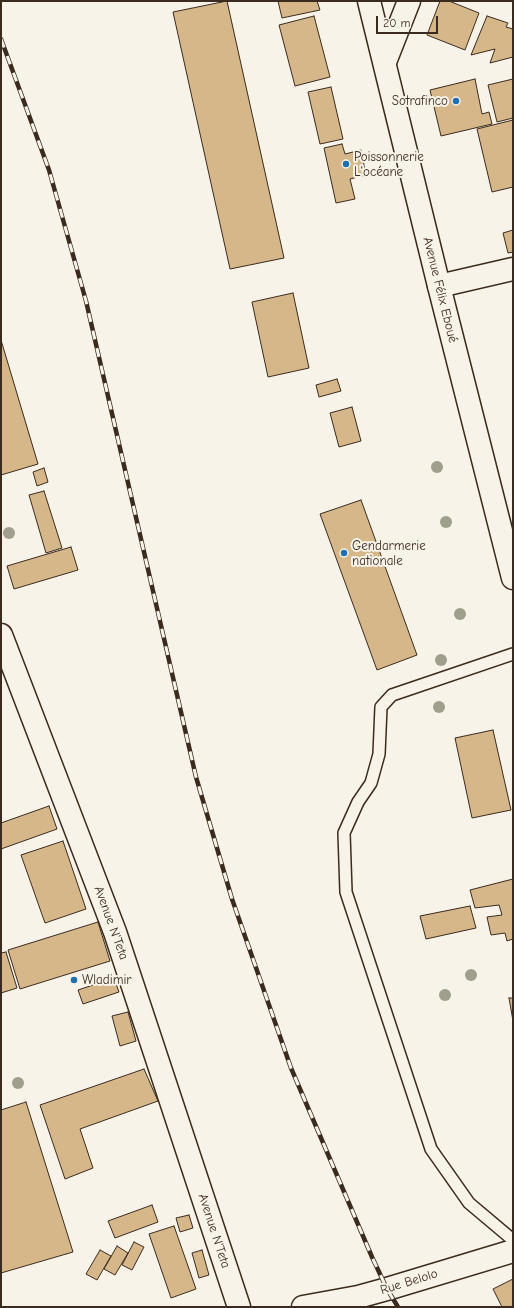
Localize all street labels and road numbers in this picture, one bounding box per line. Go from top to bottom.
street label: Avenue Félix Eboué [419,236,461,344]
street label: Avenue N'Teta [90,884,132,962]
street label: Avenue N'Teta [195,1192,233,1270]
street label: Rue Belolo [378,1266,440,1298]

